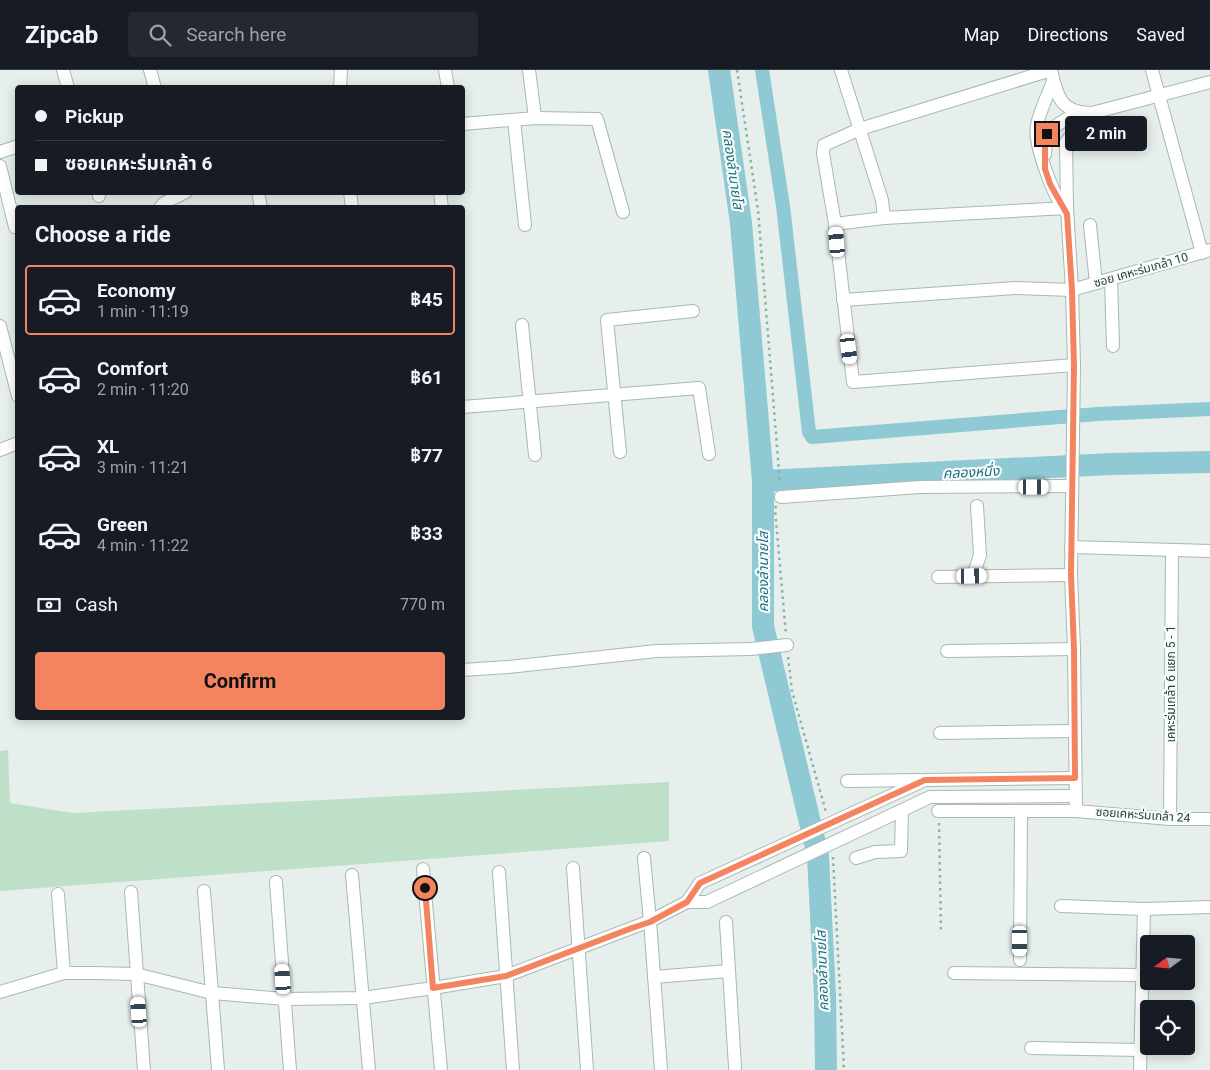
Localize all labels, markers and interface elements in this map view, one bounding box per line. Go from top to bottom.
search box [128,12,478,57]
text: Zipcab [25,21,98,49]
icon: search [146,21,174,49]
text: Search here [186,23,286,46]
text: Map [964,24,999,45]
text: Directions [1027,24,1108,45]
text: Saved [1136,24,1185,45]
text: Pickup [65,105,124,128]
callout: 2 min [1064,116,1147,152]
route end [1036,123,1058,145]
text: 2 min [1086,124,1126,143]
water label: คลองลำนายโส [719,128,747,212]
text: ซอยเคหะร่มเกล้า 6 [65,152,212,175]
text: Choose a ride [35,222,171,247]
car [828,226,845,258]
street label: ซอย เคหะร่มเกล้า 10 [1092,250,1190,290]
icon: car [37,278,82,323]
text: Economy [97,279,176,302]
text: ฿45 [410,288,443,311]
text: 1 min · 11:19 [97,302,189,321]
car [839,333,858,365]
icon: car [37,356,82,401]
text: Comfort [97,357,168,380]
text: ฿61 [410,366,443,389]
text: 2 min · 11:20 [97,380,189,399]
icon: car [37,434,82,479]
text: XL [97,435,119,458]
text: ฿77 [410,444,443,467]
text: 3 min · 11:21 [97,458,189,477]
water label: คลองหนึ่ง [942,460,1001,481]
car [1019,480,1049,495]
icon: car [37,512,82,557]
text: Green [97,513,148,536]
text: ฿33 [410,522,443,545]
water label: คลองลำนายโส [755,530,771,612]
text: 4 min · 11:22 [97,536,189,555]
car [956,568,987,584]
icon: cash [35,591,63,619]
text: Cash [75,593,118,616]
text: 770 m [400,595,445,614]
street label: เคหะร่มเกล้า 6 แยก 5 - 1 [1164,626,1178,742]
button: Confirm [35,652,445,710]
street label: ซอยเคหะร่มเกล้า 24 [1095,805,1191,825]
route start [414,877,436,899]
car [1012,926,1027,956]
water label: คลองลำนายโส [813,928,831,1012]
north arrow [1140,935,1195,990]
map controls [1140,935,1195,1055]
car [274,964,291,994]
car [130,997,147,1027]
button: locate [1140,1000,1195,1055]

